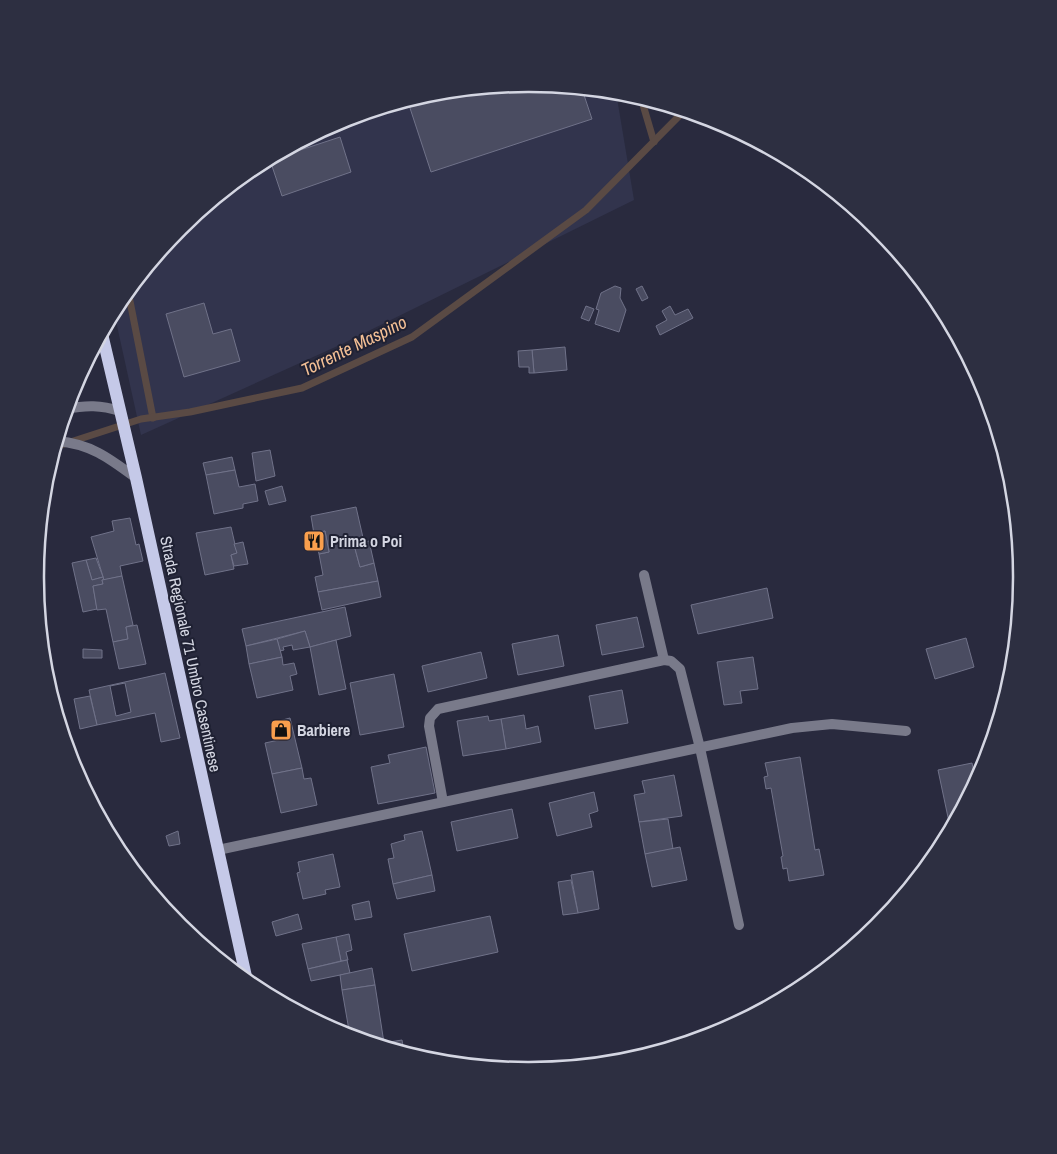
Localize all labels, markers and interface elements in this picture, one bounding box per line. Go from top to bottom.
water label: Torrente Maspino [297,309,411,382]
restaurant icon: Prima o Poi [302,529,326,553]
place label: Prima o Poi [330,530,402,552]
street label: Strada Regionale 71 Umbro Casentinese [155,534,227,774]
shop icon: Barbiere [269,718,293,742]
place label: Barbiere [297,719,350,741]

